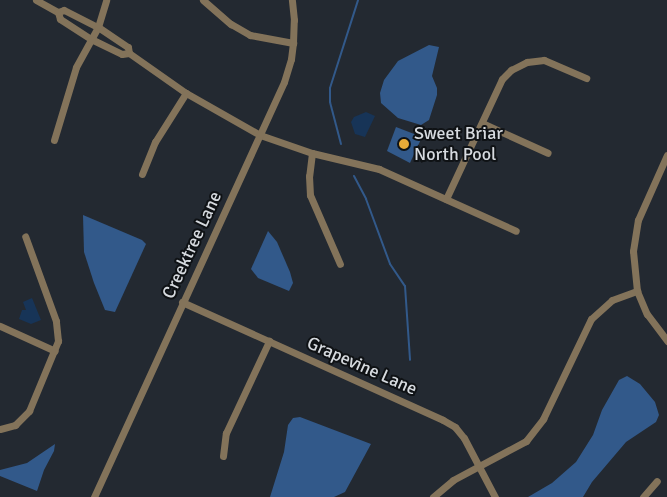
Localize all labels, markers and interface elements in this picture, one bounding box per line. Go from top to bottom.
place label: Sweet Briar North Pool [414,123,503,166]
marker: Sweet Briar North Pool [398,138,410,150]
street label: Creektree Lane [158,188,226,302]
street label: Grapevine Lane [304,332,420,400]

